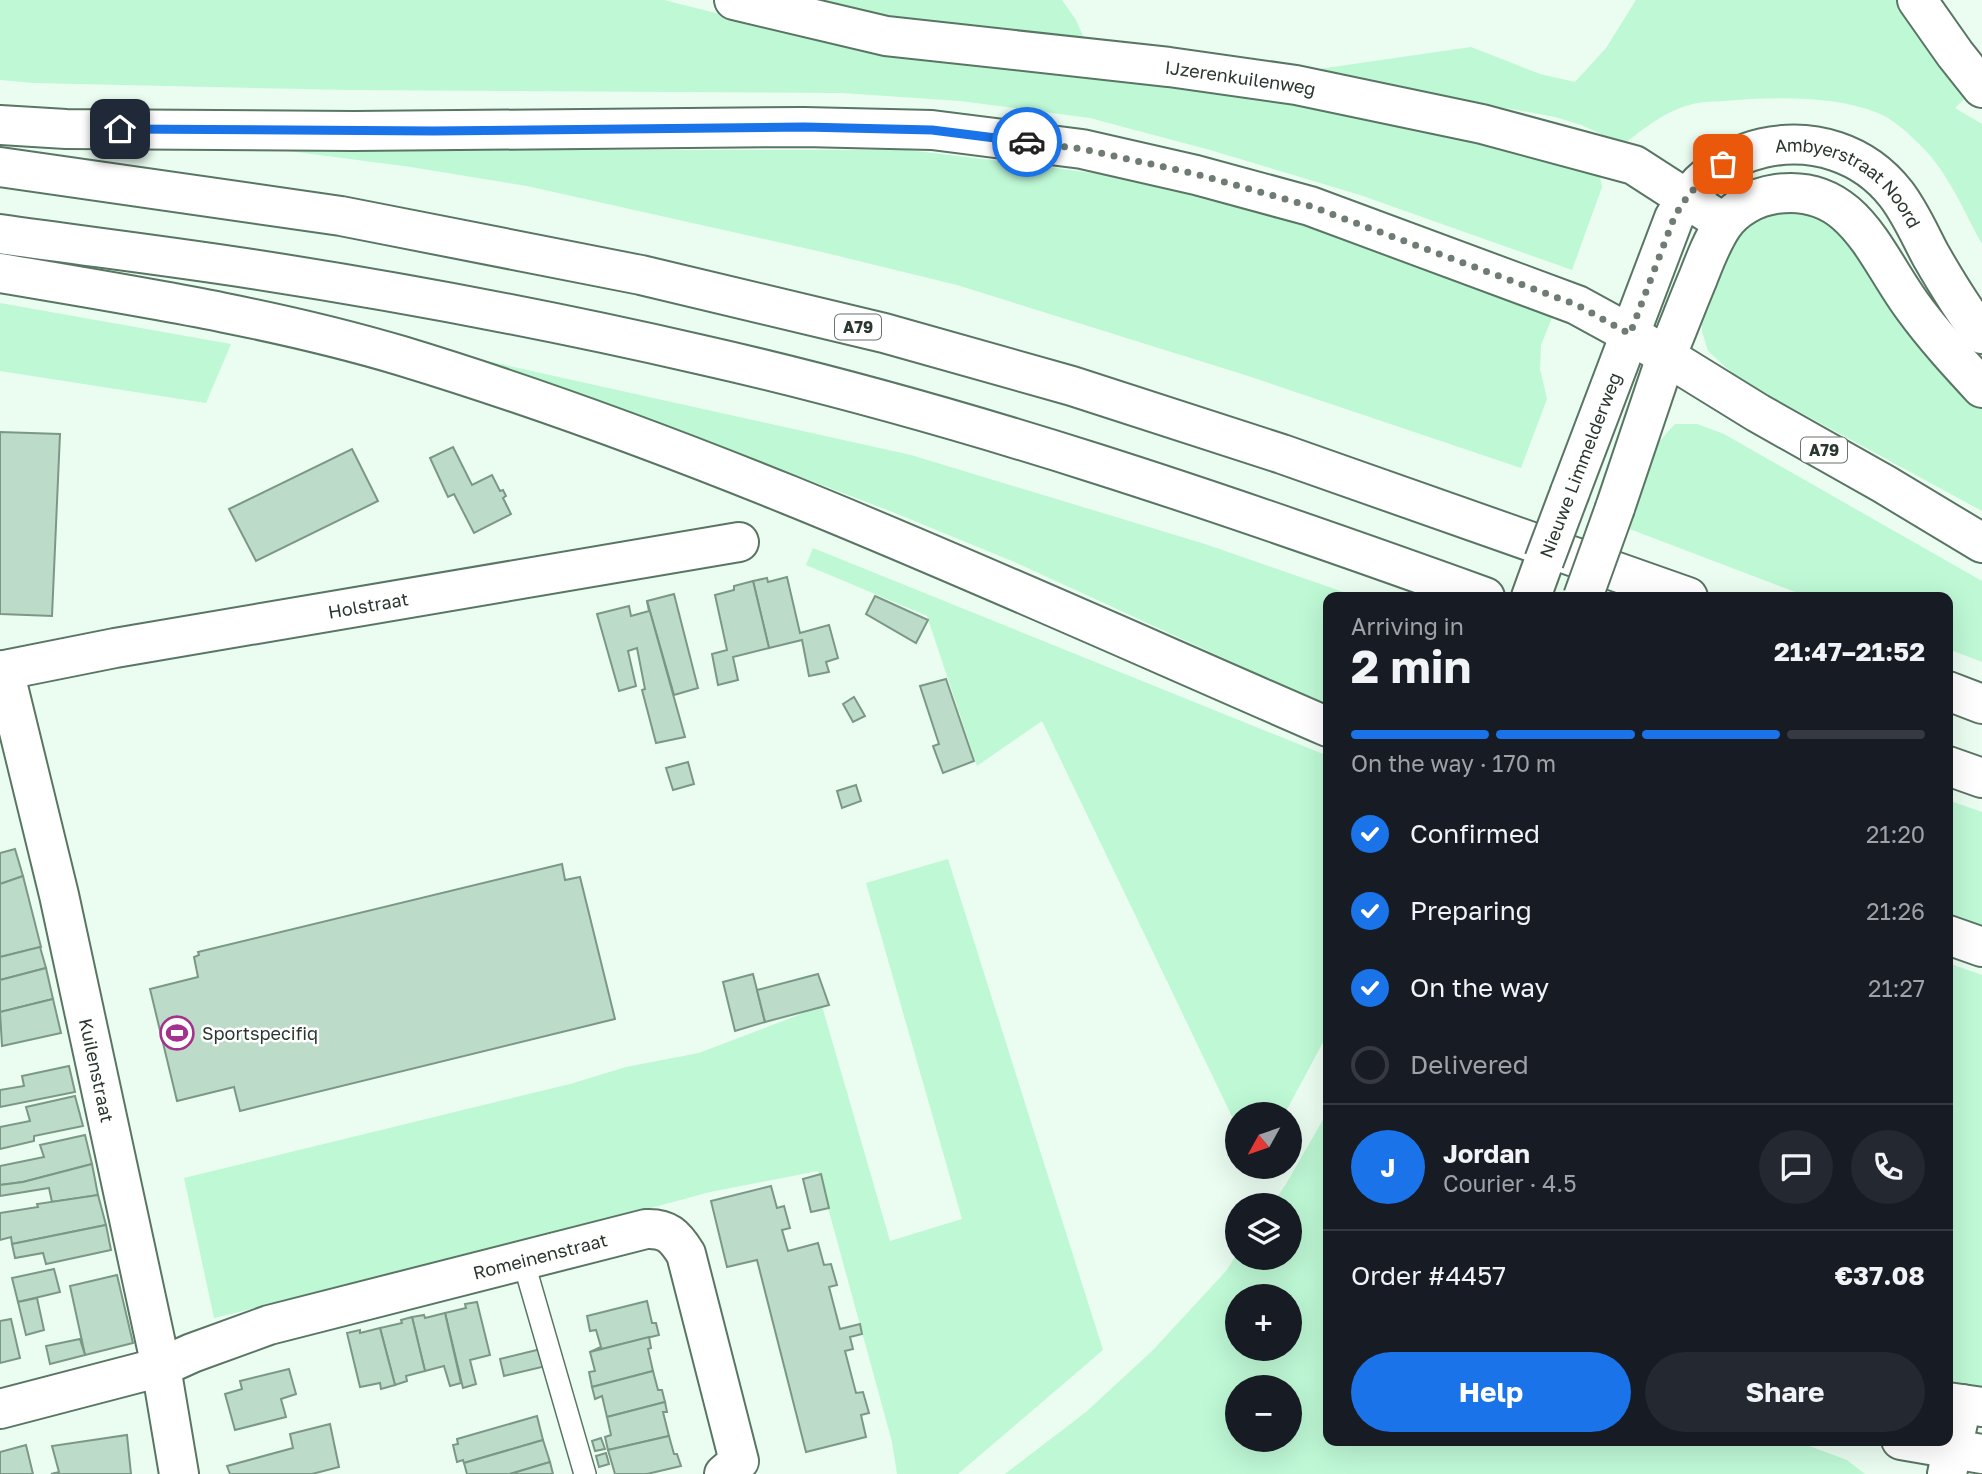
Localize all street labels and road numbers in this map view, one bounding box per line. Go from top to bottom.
street label: IJzerenkuilenweg [1164,56,1318,100]
street label: Ambyerstraat Noord [1774,134,1926,232]
road number: A79 [835,314,881,340]
street label: Nieuwe Limmelderweg [1534,369,1626,561]
road number: A79 [1801,438,1847,463]
street label: Holstraat [326,587,410,623]
street label: Kuilenstraat [75,1016,119,1124]
street label: Romeinenstraat [471,1228,609,1284]

